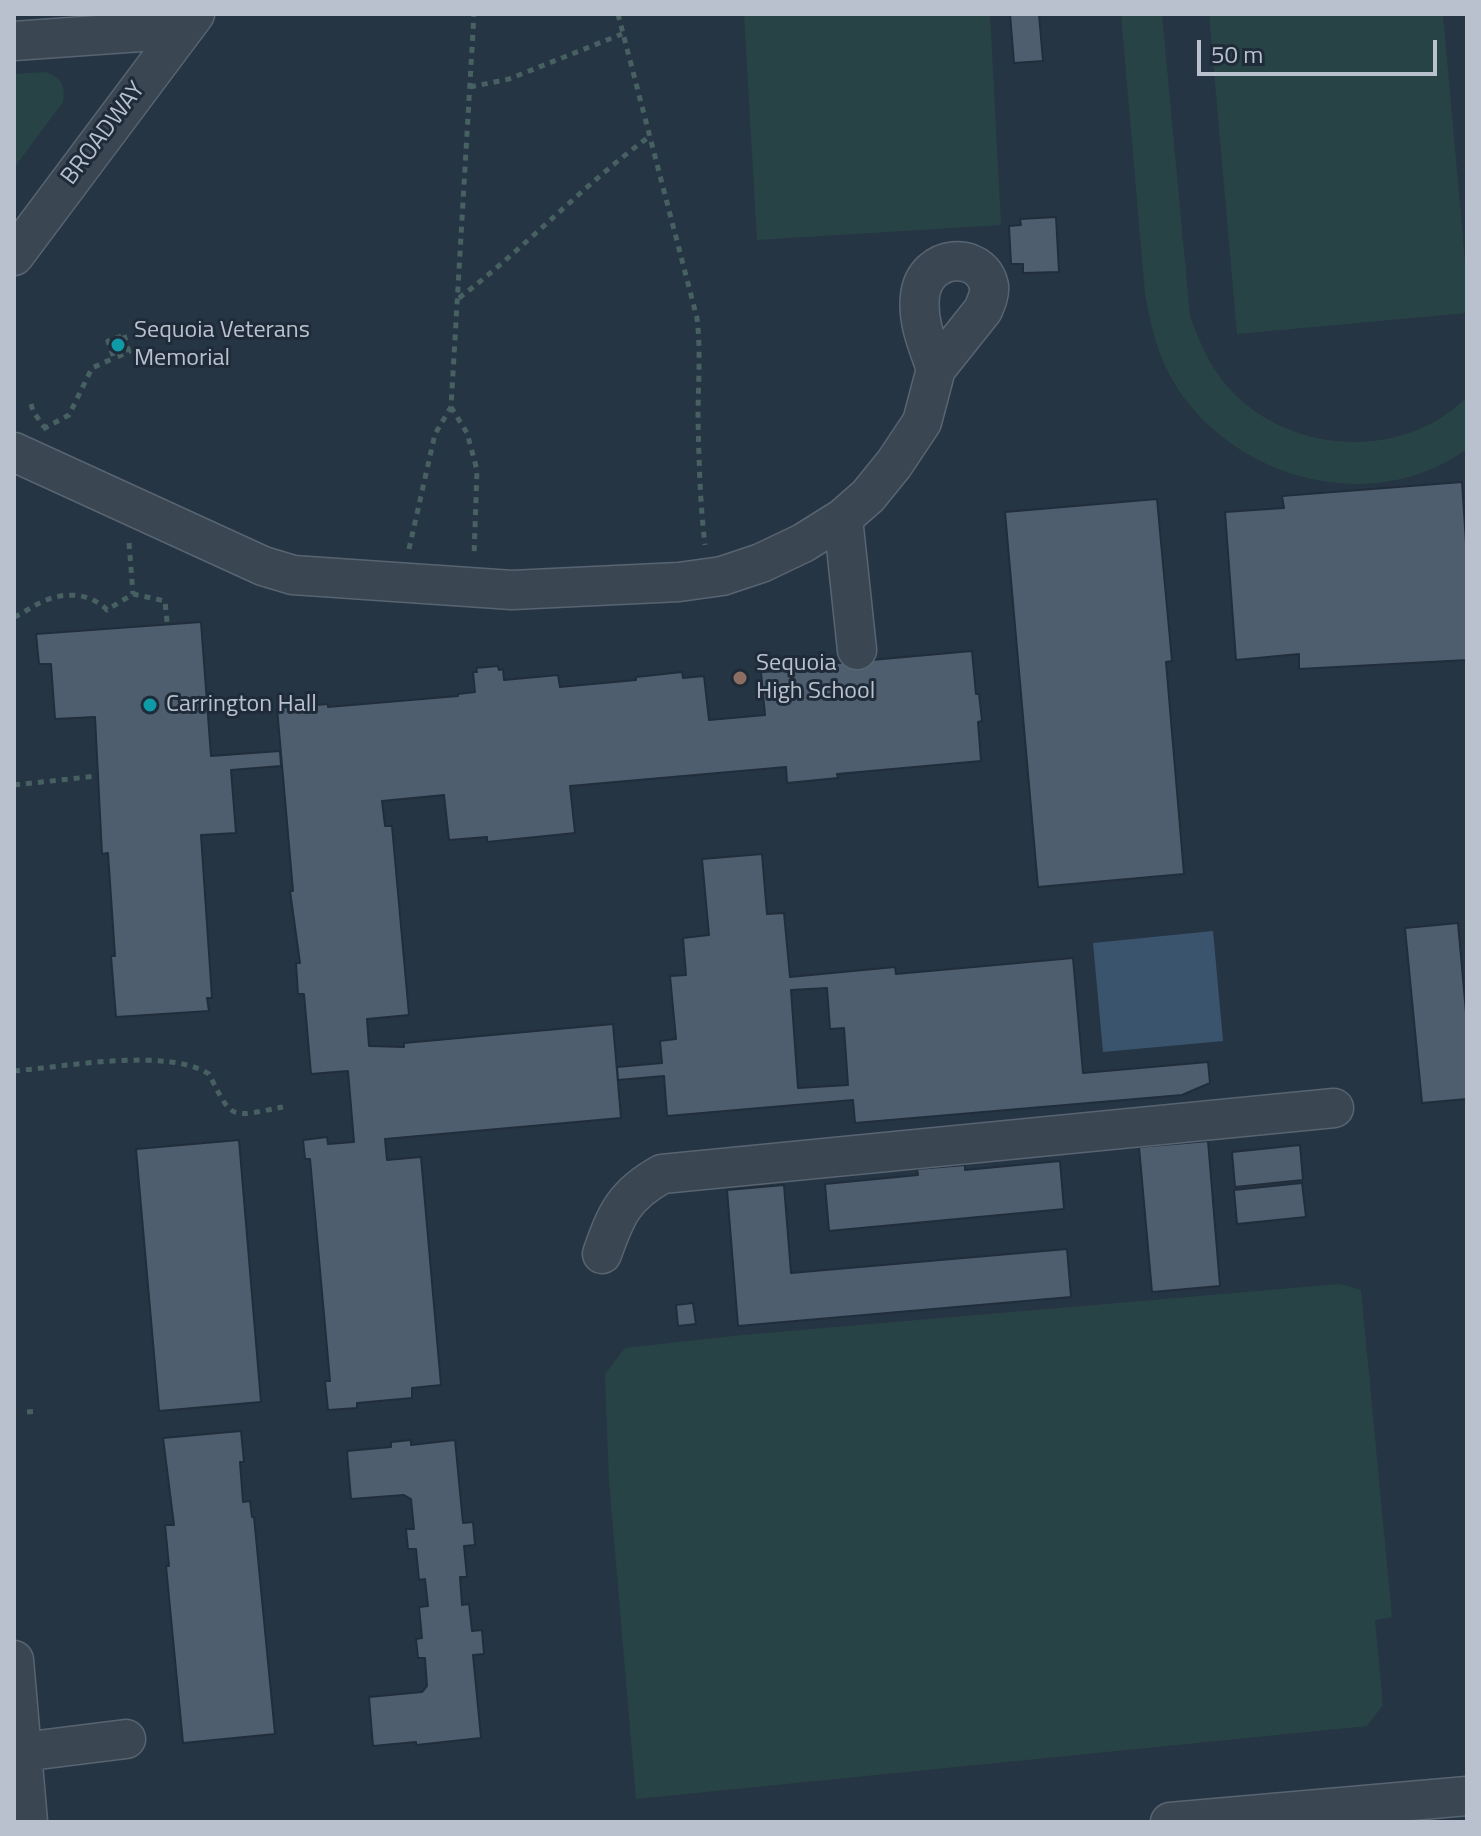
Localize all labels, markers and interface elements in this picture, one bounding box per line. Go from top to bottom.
scale bar [1201,24,1441,74]
text: 50 m [1211,36,1263,72]
street label: BROADWAY [56,77,152,191]
place label: Sequoia Veterans Memorial [134,317,310,373]
marker: Sequoia Veterans Memorial [109,336,127,354]
place label: Sequoia High School [756,650,875,706]
marker: Sequoia High School [731,669,749,687]
place label: Carrington Hall [166,691,317,719]
marker: Carrington Hall [141,696,159,714]

